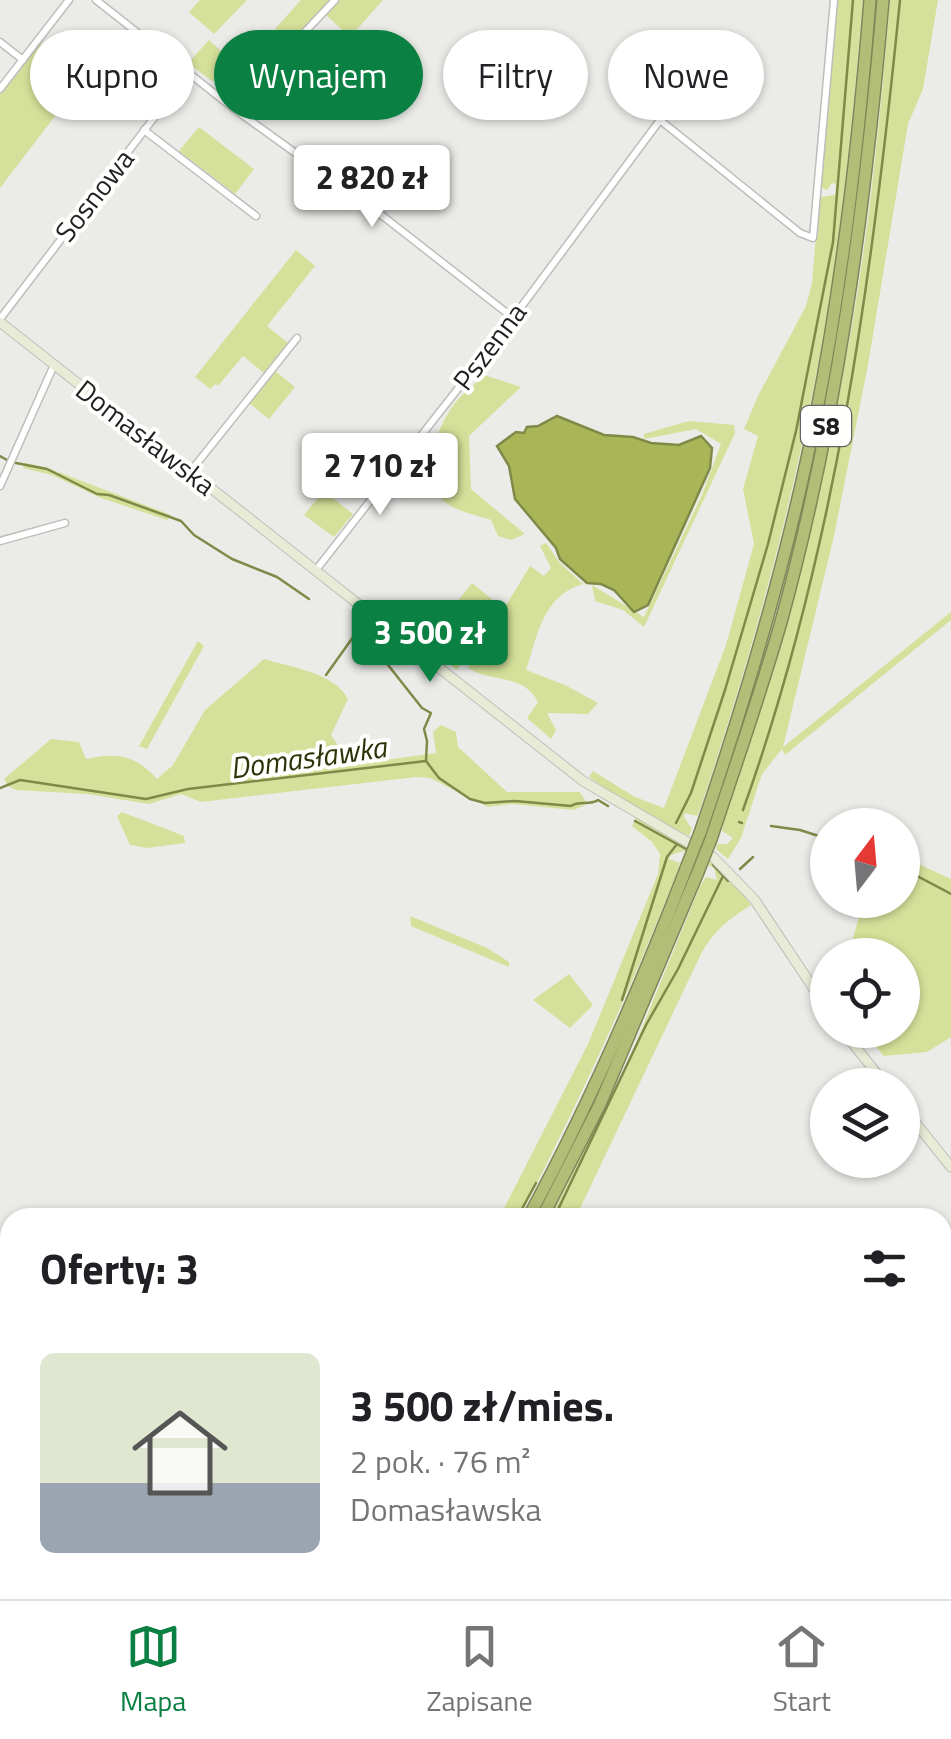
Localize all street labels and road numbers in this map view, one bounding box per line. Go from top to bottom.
street label: Sosnowa [44,139,144,251]
street label: Pszenna [442,293,536,399]
street label: Domasławska [67,368,225,506]
road number: S8 [801,406,851,446]

